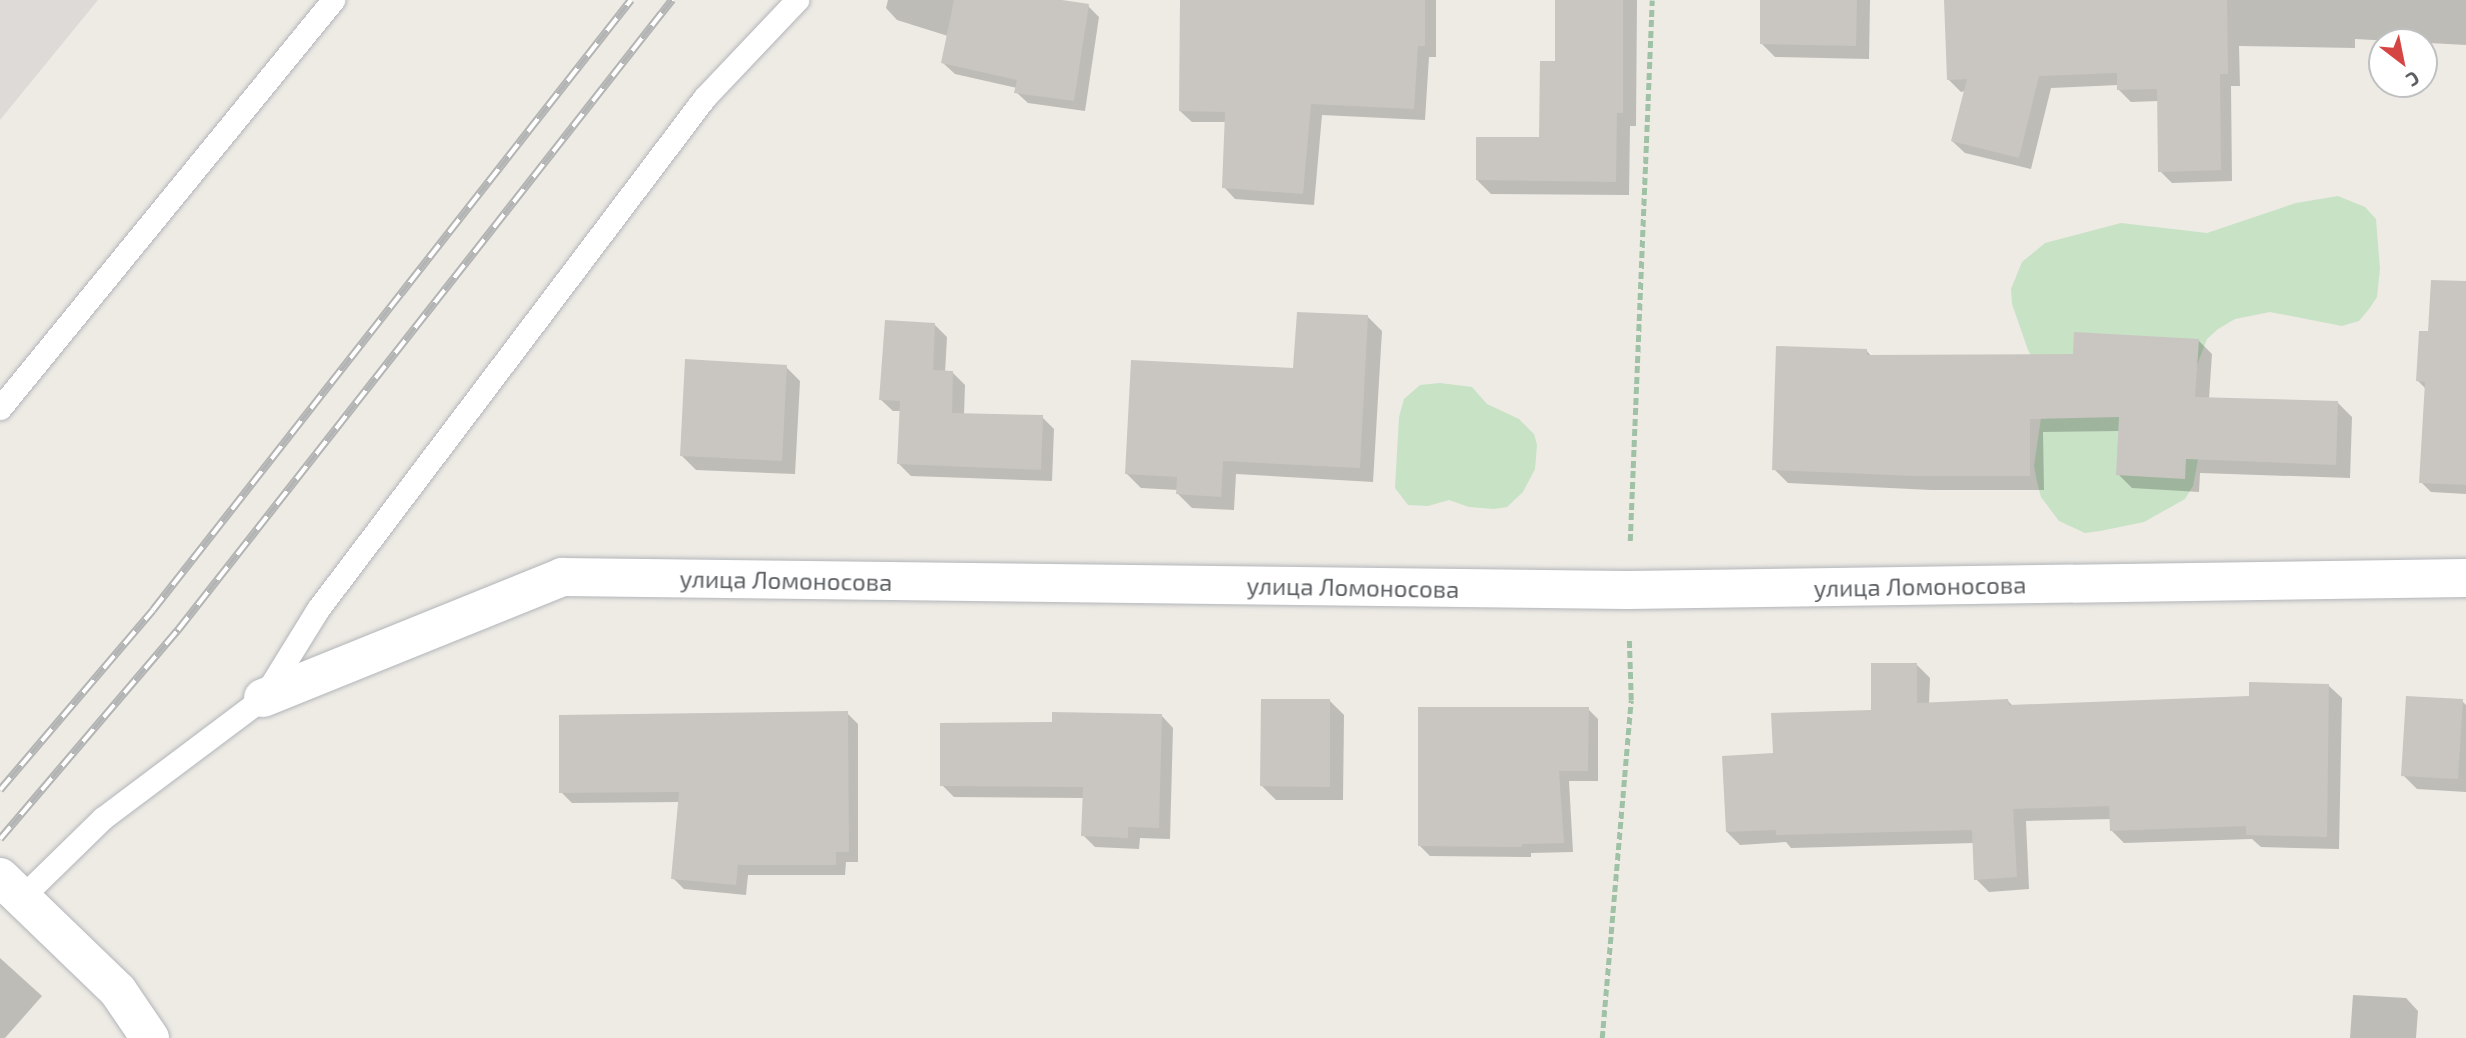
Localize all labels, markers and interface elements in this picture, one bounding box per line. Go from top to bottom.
north arrow [2368,28,2438,98]
text: С [2402,67,2424,92]
street label: улица Ломоносова [679,564,893,596]
street label: улица Ломоносова [1813,570,2027,602]
street label: улица Ломоносова [1246,571,1460,603]

